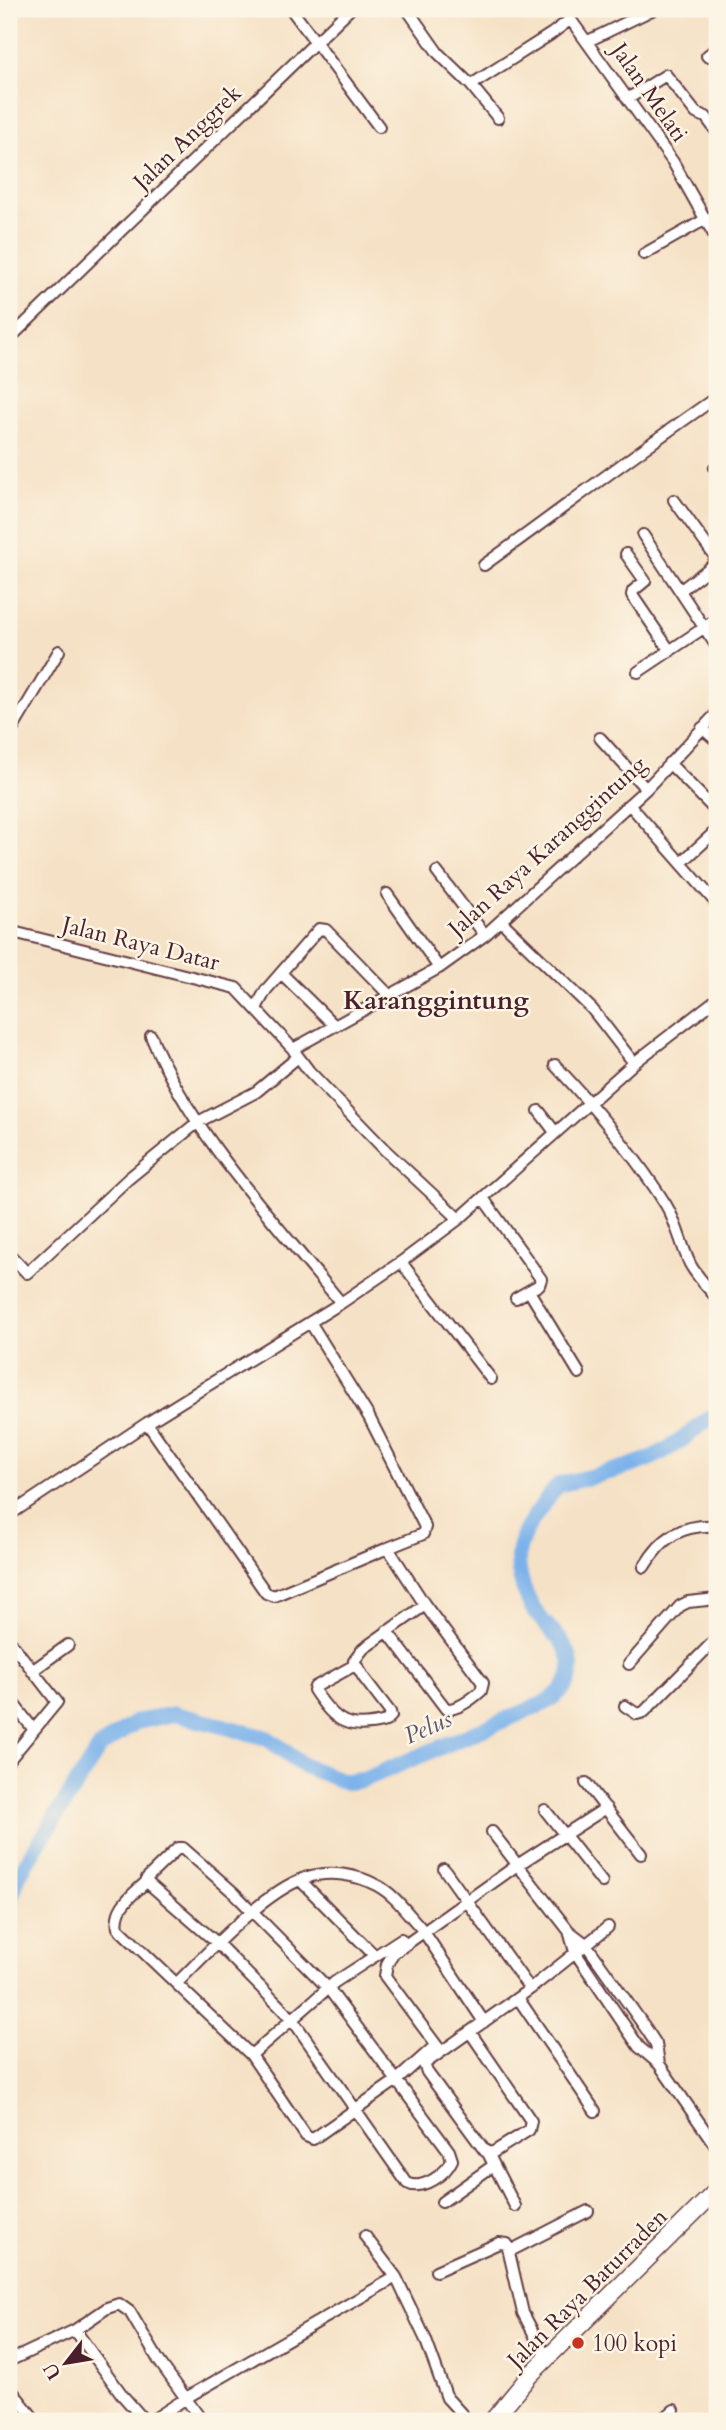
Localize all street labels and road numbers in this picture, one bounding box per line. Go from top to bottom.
street label: Jalan Melati [602,34,695,148]
street label: Jalan Anggrek [124,77,249,199]
street label: Jalan Raya Karanggintung [439,749,653,946]
street label: Jalan Raya Datar [56,908,223,978]
street label: Jalan Raya Baturraden [498,2201,674,2377]

